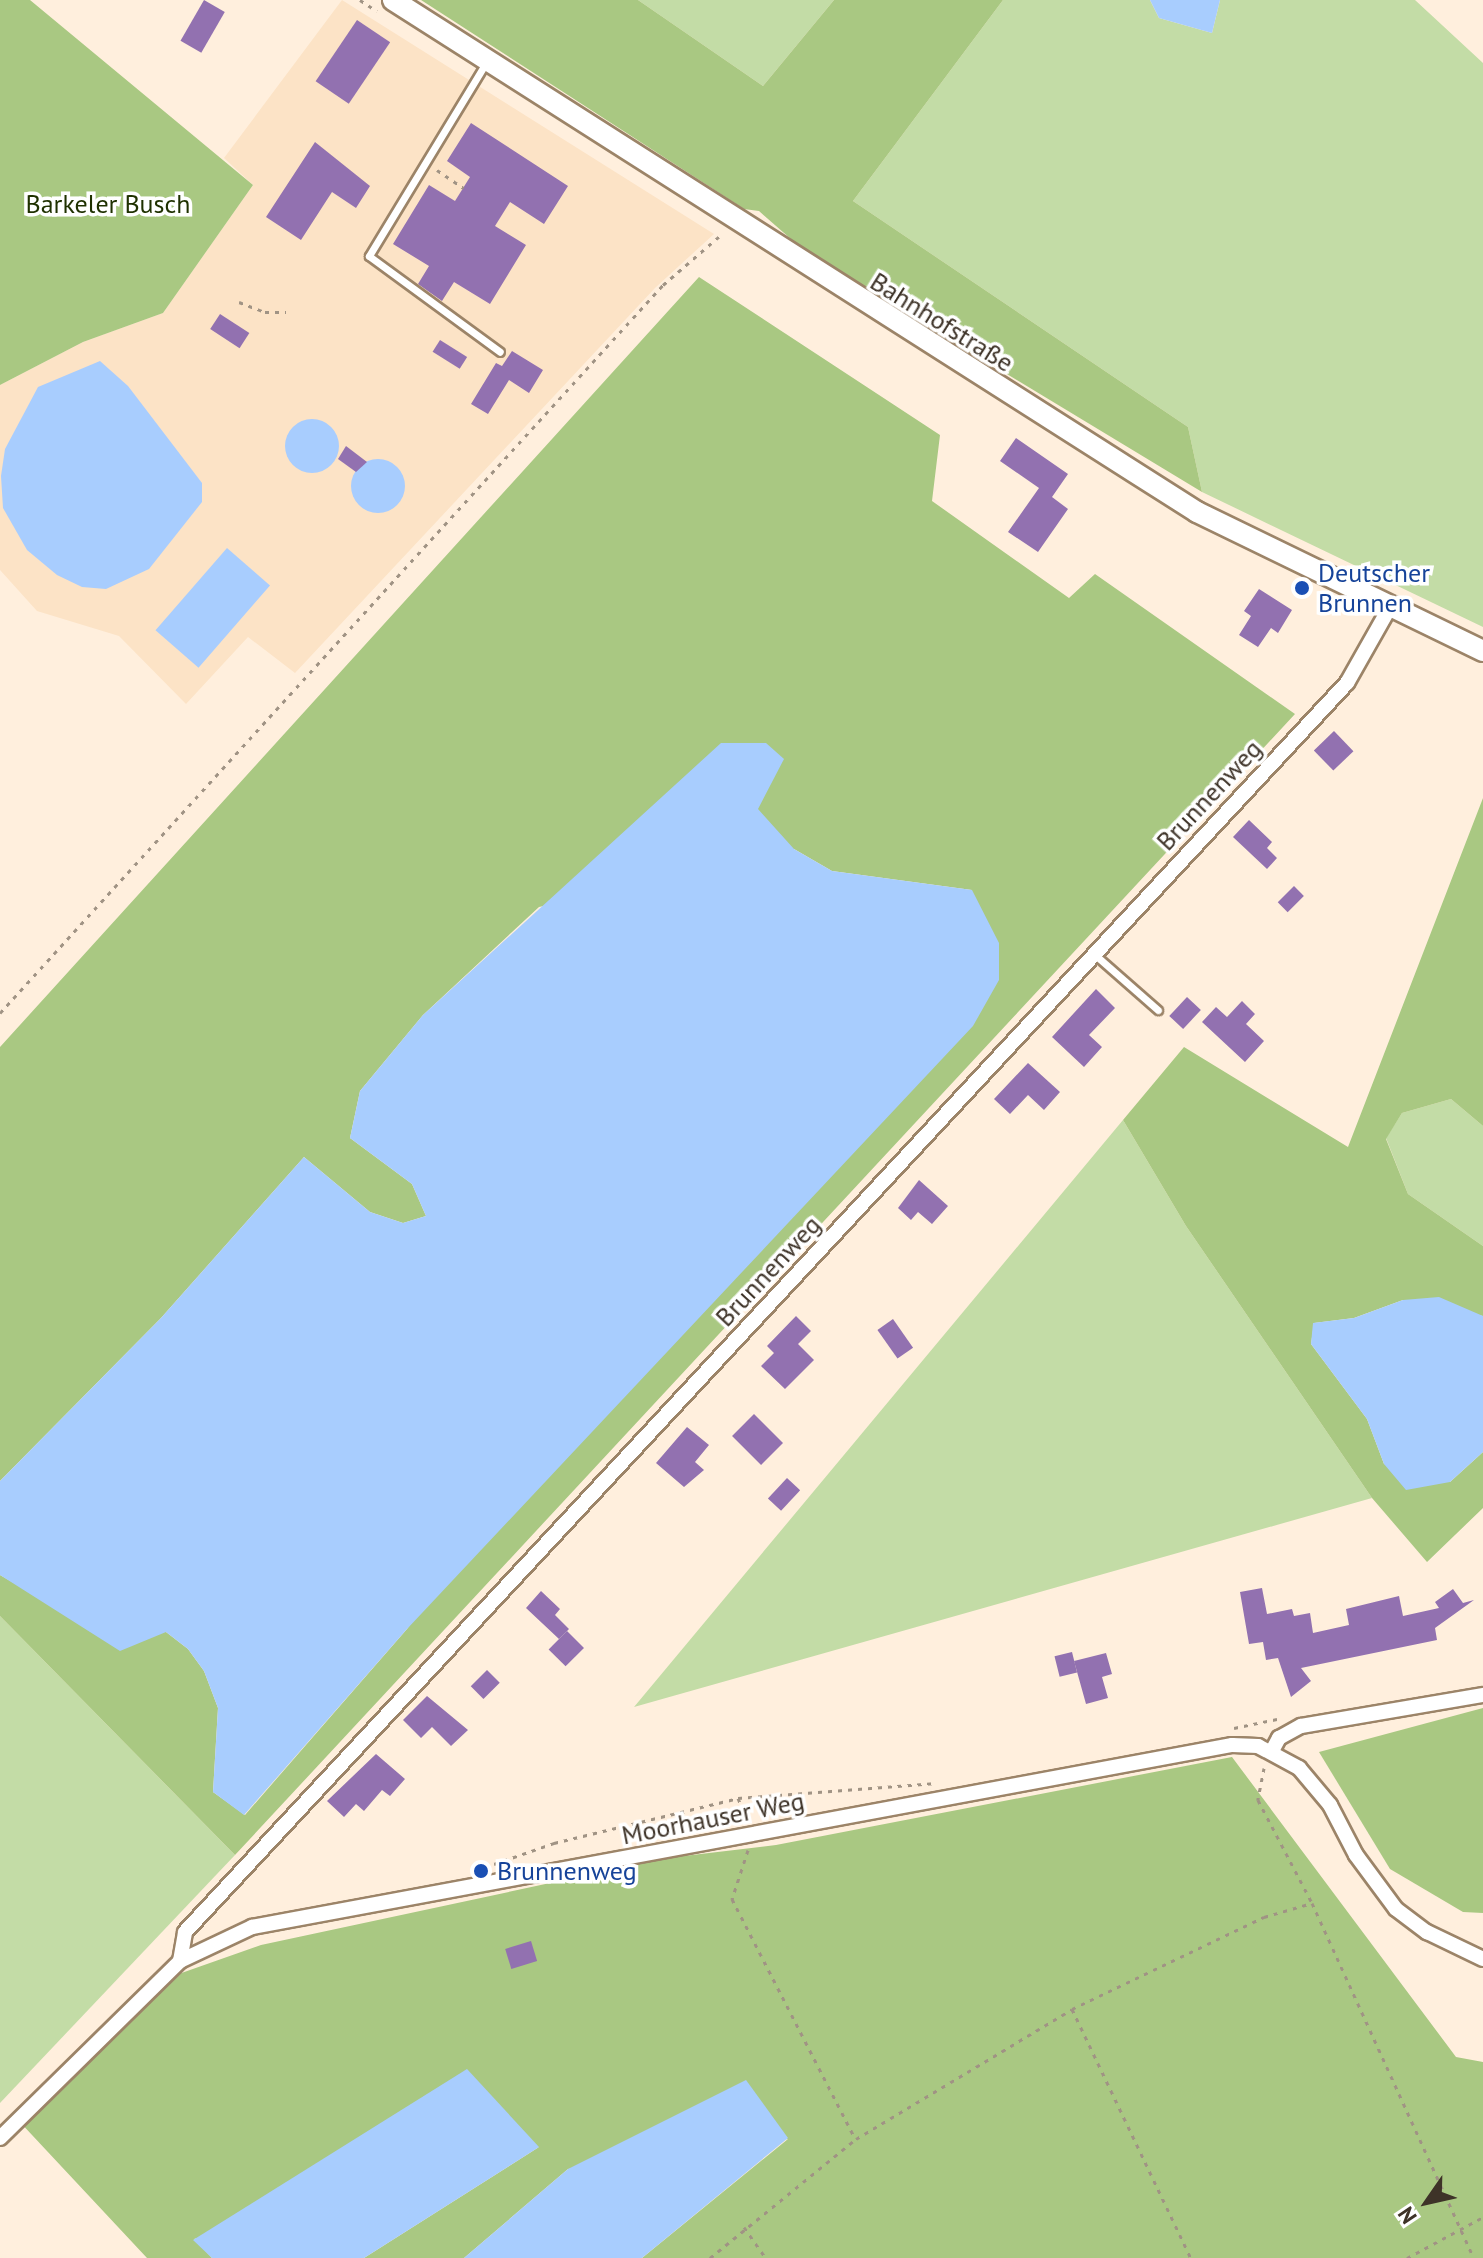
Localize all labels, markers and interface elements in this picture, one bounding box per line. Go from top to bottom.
park label: Barkeler Busch [26,188,190,220]
street label: Bahnhofstraße [865,266,1019,378]
place label: Deutscher Brunnen [1318,557,1430,618]
marker: Deutscher Brunnen [1293,579,1311,597]
street label: Brunnenweg [1150,733,1268,857]
street label: Brunnenweg [709,1209,827,1333]
street label: Moorhauser Weg [619,1785,807,1851]
place label: Brunnenweg [497,1855,637,1887]
marker: Brunnenweg [472,1862,490,1880]
north arrow [1387,2162,1467,2242]
text: N [1391,2202,1423,2229]

